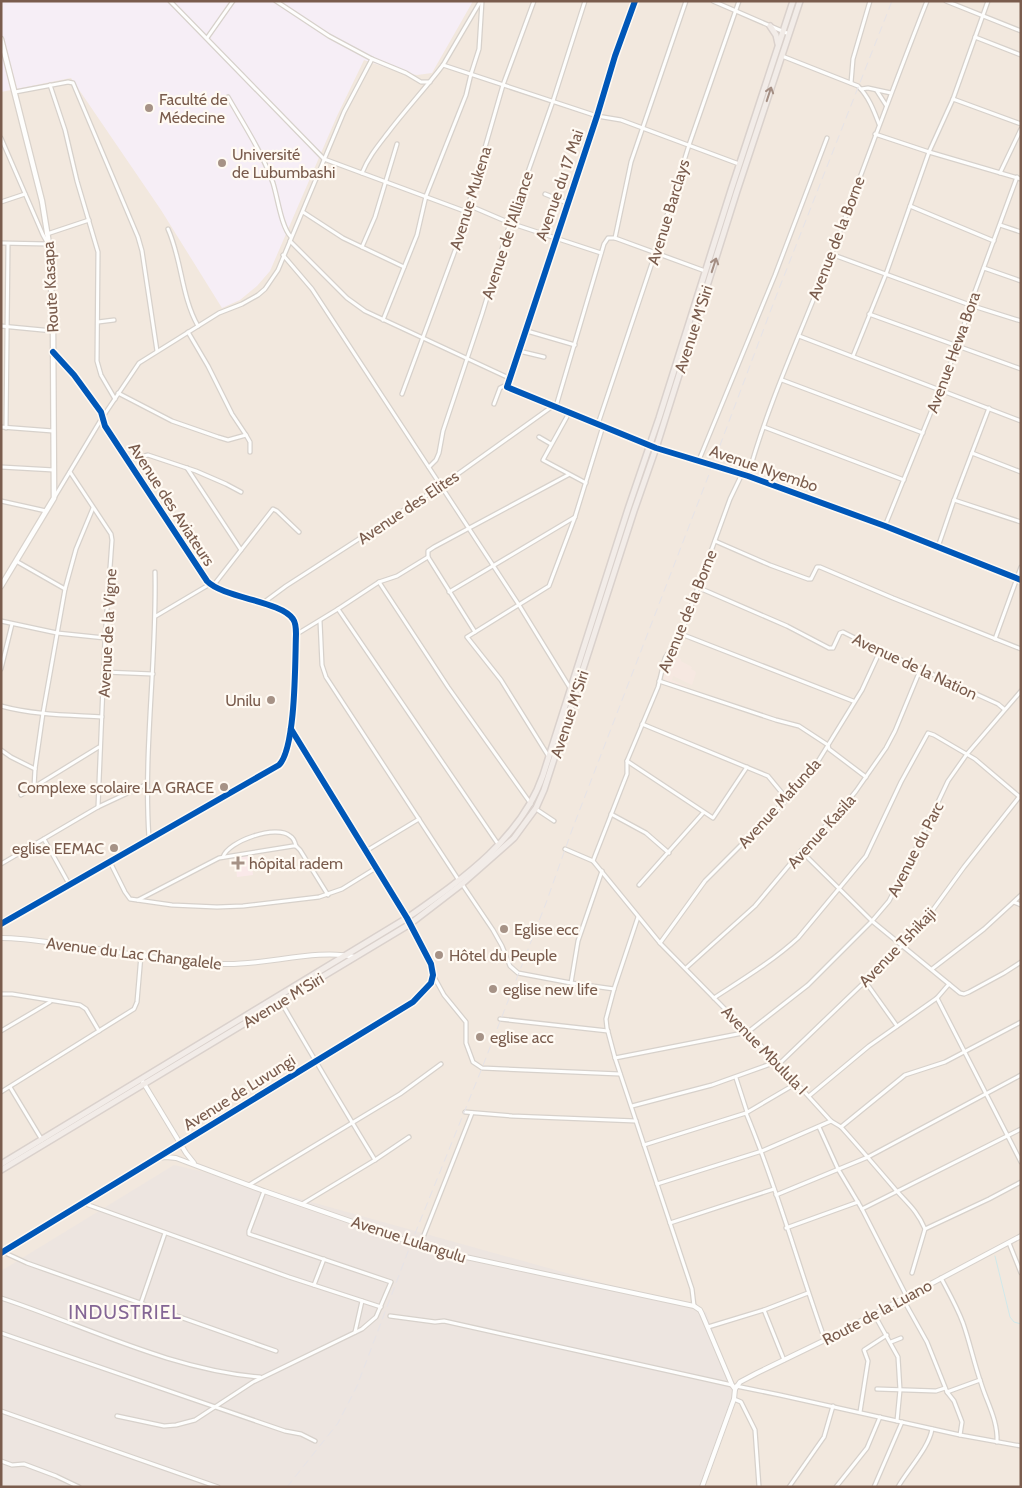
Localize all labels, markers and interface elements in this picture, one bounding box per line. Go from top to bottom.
one-way arrow [765,86,775,102]
place label: Faculté de Médecine [159,90,228,127]
marker: Faculté de Médecine [143,102,155,114]
street label: Avenue du 17 Mai [532,127,587,243]
street label: Avenue Mukena [446,144,495,252]
place label: Université de Lubumbashi [232,145,336,182]
marker: Université de Lubumbashi [216,157,228,169]
street label: Avenue Barclays [643,157,694,267]
street label: Avenue de l'Alliance [478,169,537,302]
street label: Avenue de la Borne [804,174,869,303]
street label: Route Kasapa [39,241,62,333]
one-way arrow [710,258,719,273]
street label: Avenue M'Siri [670,283,717,375]
street label: Avenue Hewa Bora [923,289,984,415]
street label: Avenue des Aviateurs [125,439,219,570]
street label: Avenue Nyembo [707,441,821,496]
street label: Avenue des Elites [354,466,463,548]
street label: Avenue de la Borne [654,547,721,675]
street label: Avenue de la Vigne [95,568,120,698]
street label: Avenue de la Nation [849,629,980,704]
street label: Avenue M'Siri [546,668,593,760]
place label: Unilu [225,691,261,710]
marker: Unilu [265,694,277,706]
street label: Avenue Mafunda [734,754,825,852]
place label: Complexe scolaire LA GRACE [17,778,214,797]
marker: Complexe scolaire LA GRACE [218,781,230,793]
street label: Avenue Kasila [783,790,860,872]
street label: Avenue du Parc [883,799,947,900]
place label: eglise EEMAC [12,839,104,858]
marker: eglise EEMAC [108,842,120,854]
place label: hôpital radem [249,854,343,873]
marker: hôpital radem [231,856,245,870]
street label: Avenue Tshikaji [855,904,940,991]
place label: Eglise ecc [514,920,579,939]
marker: Eglise ecc [498,923,510,935]
street label: Avenue du Lac Changalele [45,933,223,974]
place label: Hôtel du Peuple [449,946,557,965]
marker: Hôtel du Peuple [433,949,445,961]
street label: Avenue M'Siri [239,969,327,1032]
place label: eglise new life [503,980,598,999]
marker: eglise new life [487,983,499,995]
street label: Avenue Mbulula I [718,1002,812,1099]
place label: eglise acc [490,1028,554,1047]
marker: eglise acc [474,1031,486,1043]
street label: Avenue de Luvungi [180,1050,299,1134]
street label: Avenue Lulangulu [349,1212,469,1267]
street label: Route de la Luano [819,1276,935,1349]
district label: INDUSTRIEL [68,1301,182,1324]

